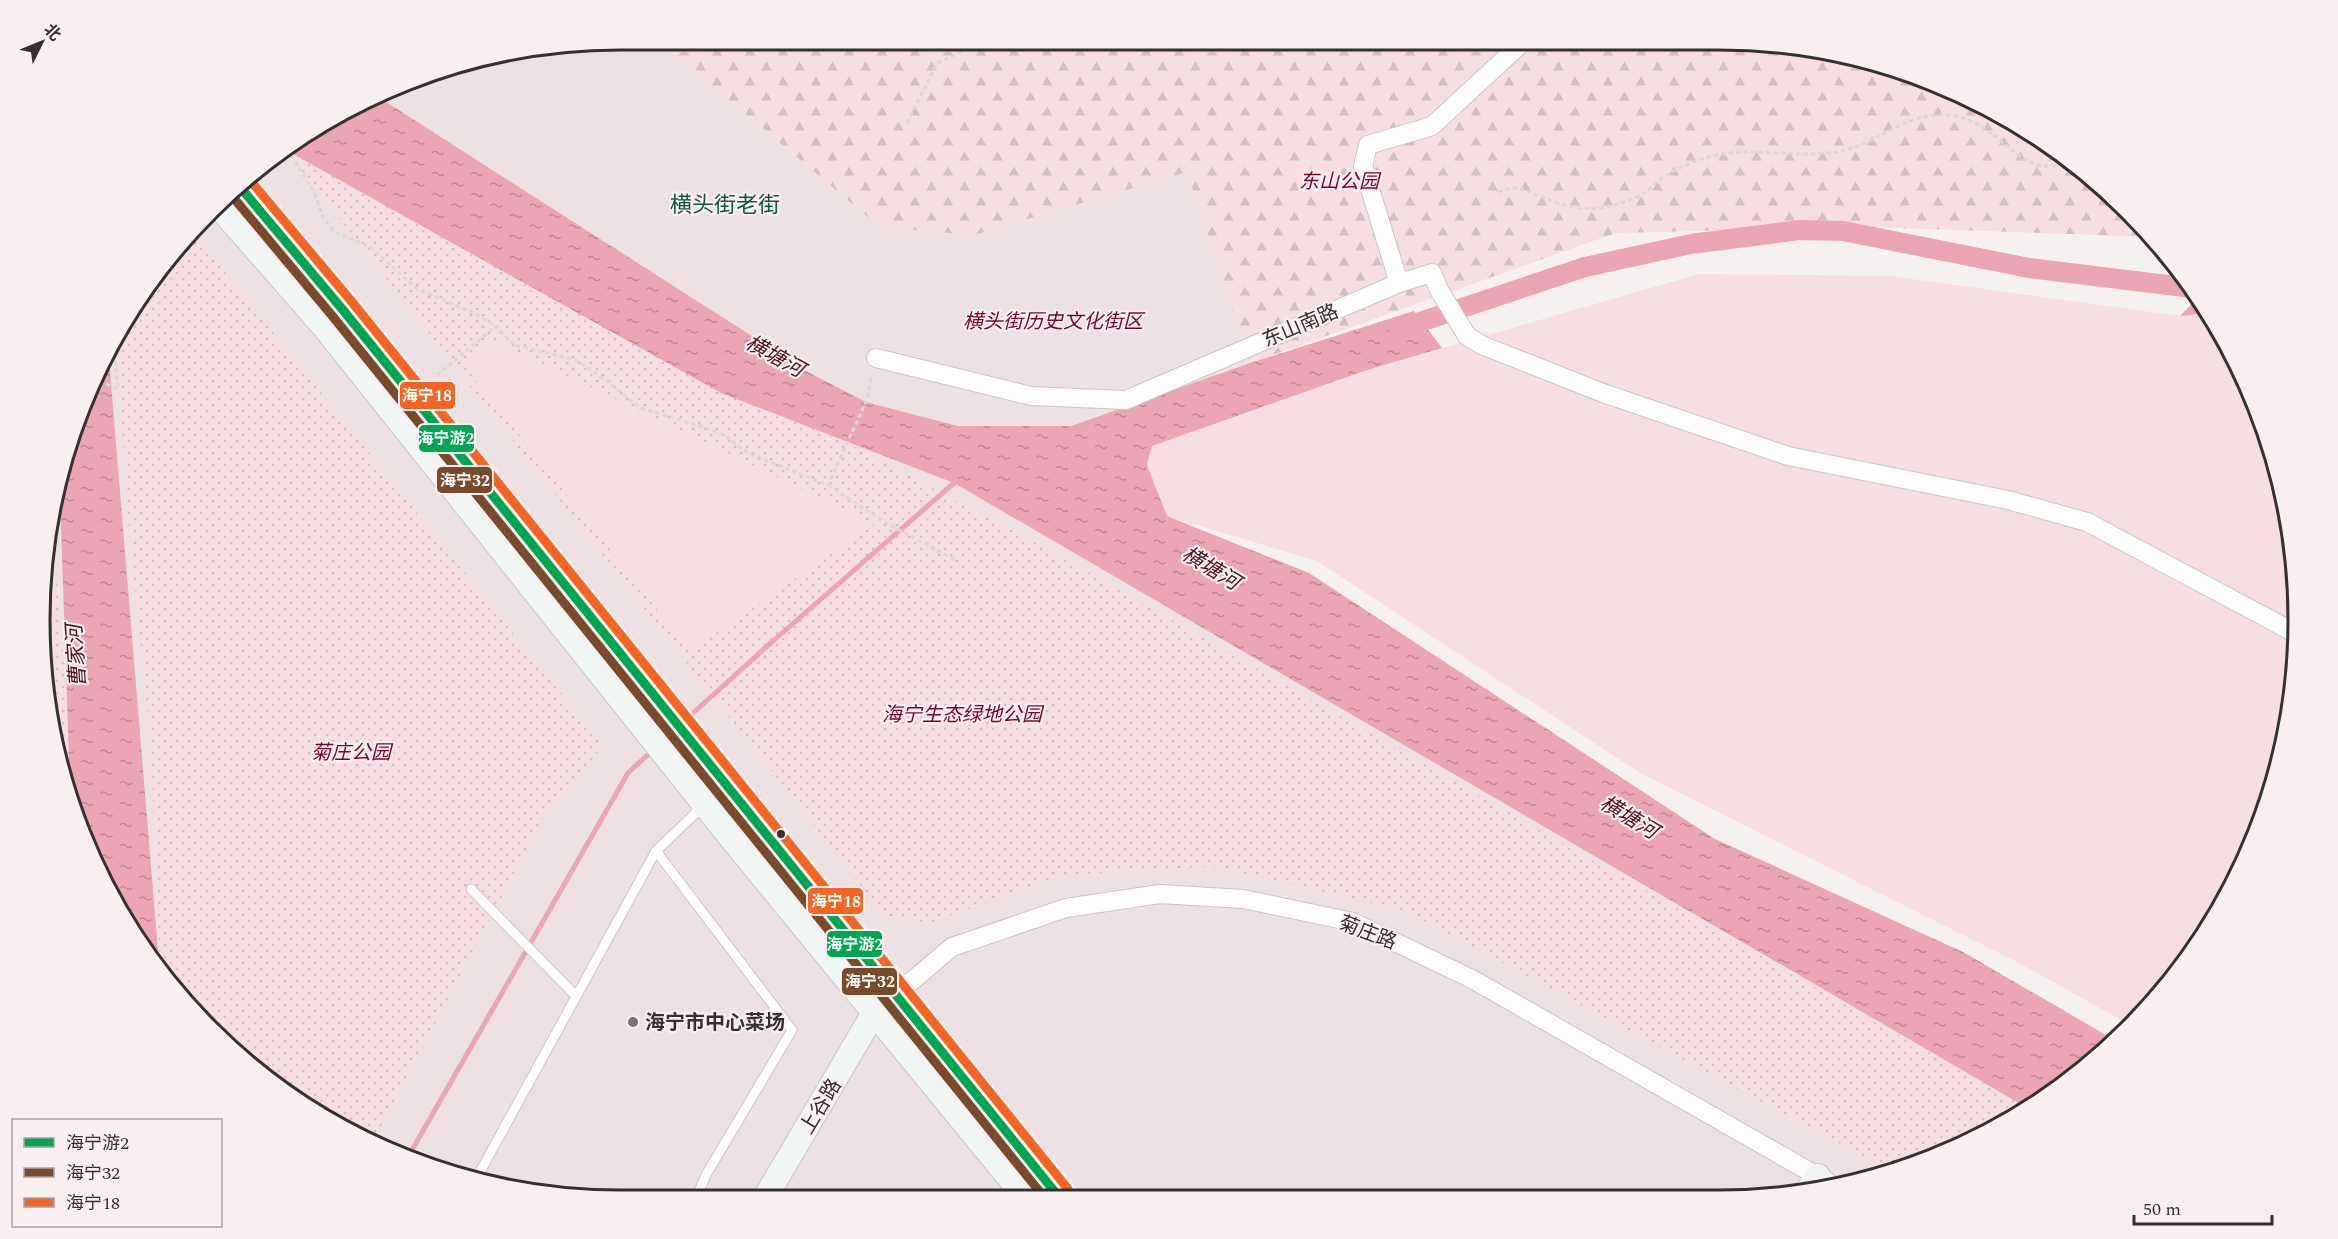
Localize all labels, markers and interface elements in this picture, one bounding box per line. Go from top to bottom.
north arrow [12,12,72,72]
text: 北 [38,18,66,46]
park label: 东山公园 [1299,167,1382,197]
district label: 横头街老街 [670,189,780,222]
street label: 东山南路 [1258,296,1343,355]
park label: 横头街历史文化街区 [963,307,1146,337]
water label: 横塘河 [739,328,813,388]
line badge: 海宁18 [399,381,456,410]
text: 海宁18 [402,384,452,408]
line badge: 海宁游2 [418,424,475,453]
text: 海宁游2 [418,427,475,451]
line badge: 海宁32 [436,466,493,494]
text: 海宁32 [440,469,490,493]
water label: 横塘河 [1175,539,1249,601]
water label: 曹家河 [59,619,95,688]
park label: 海宁生态绿地公园 [882,700,1045,730]
park label: 菊庄公园 [311,738,394,768]
water label: 横塘河 [1593,788,1667,850]
unlabelled marker [775,828,787,840]
line badge: 海宁18 [807,887,864,915]
text: 海宁18 [811,890,861,914]
street label: 菊庄路 [1334,908,1401,958]
line badge: 海宁游2 [826,930,883,958]
text: 海宁游2 [827,933,884,957]
line badge: 海宁32 [841,967,898,996]
text: 海宁32 [845,970,895,994]
place label: 海宁市中心菜场 [645,1008,785,1038]
marker: 海宁市中心菜场 [626,1015,640,1029]
street label: 上谷路 [793,1073,849,1140]
legend [12,1119,222,1227]
text: 海宁游2 [66,1130,129,1157]
text: 海宁32 [66,1160,120,1187]
scale bar [2134,1188,2272,1226]
text: 海宁18 [66,1190,120,1217]
text: 50 m [2143,1196,2181,1223]

